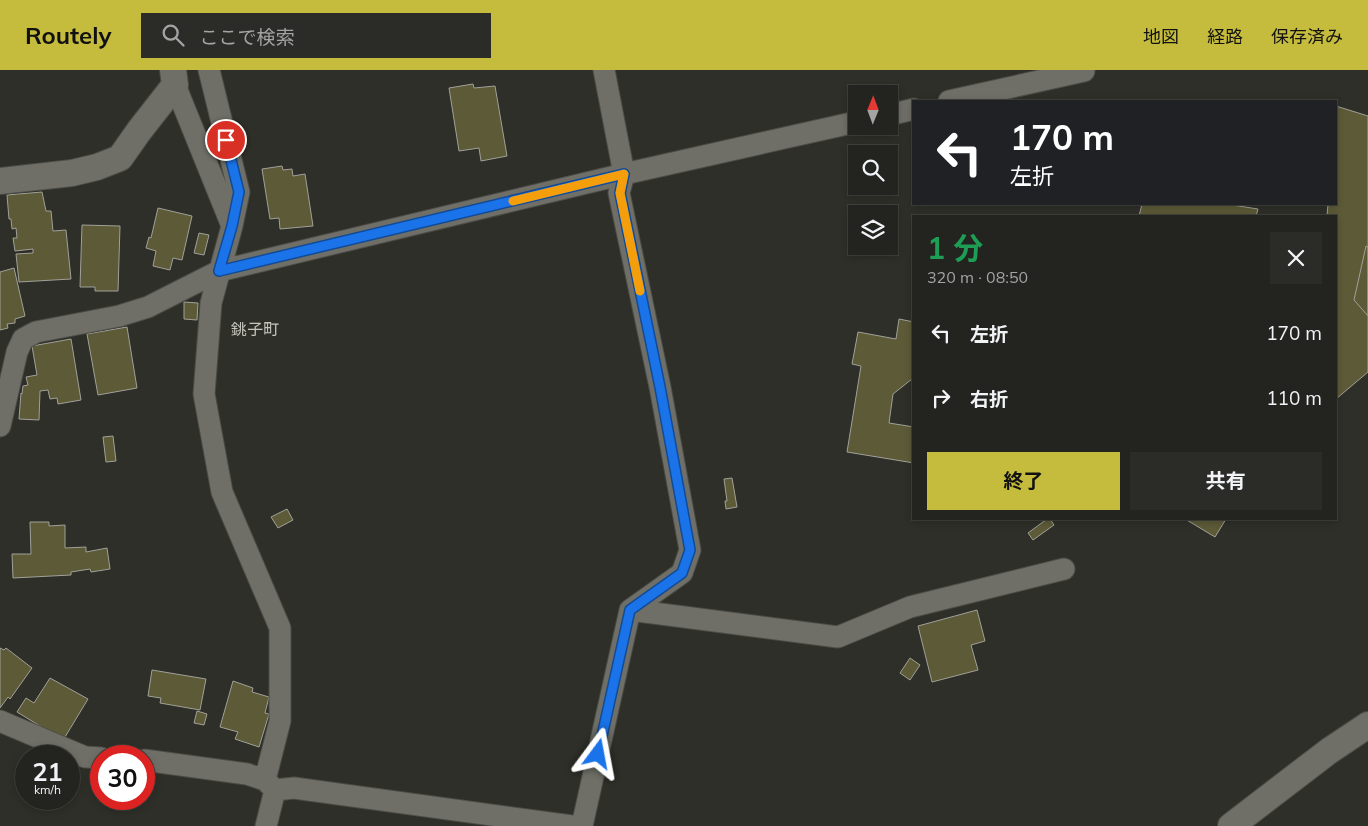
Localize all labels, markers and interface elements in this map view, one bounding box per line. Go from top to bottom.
search box [141,13,491,58]
text: Routely [25,20,111,50]
icon: search [159,21,187,49]
text: ここで検索 [199,25,295,49]
text: 地図 [1143,25,1179,48]
text: 経路 [1207,25,1243,48]
text: 保存済み [1271,25,1343,48]
north arrow [848,85,898,135]
map controls [848,85,898,255]
text: 170 m [1010,115,1114,159]
pin [205,119,247,161]
icon: left [927,120,992,185]
icon: arrive [212,126,240,154]
button: search [848,145,898,195]
text: 左折 [1010,162,1054,190]
button: layers [848,205,898,255]
text: 1 分 [927,229,983,267]
button: close [1270,232,1322,284]
text: 320 m · 08:50 [927,267,1028,287]
district label: 銚子町 [231,319,279,339]
icon: left [927,319,955,347]
text: 170 m [1266,321,1322,345]
text: 左折 [970,322,1008,346]
icon: right [927,384,955,412]
text: 110 m [1266,386,1322,410]
text: 右折 [970,387,1008,411]
button: 終了 [927,452,1120,510]
button: 共有 [1130,452,1322,510]
position arrow [571,727,623,779]
speed limit sign: 30 [90,745,155,810]
text: 21 [32,756,63,787]
text: km/h [34,782,61,797]

